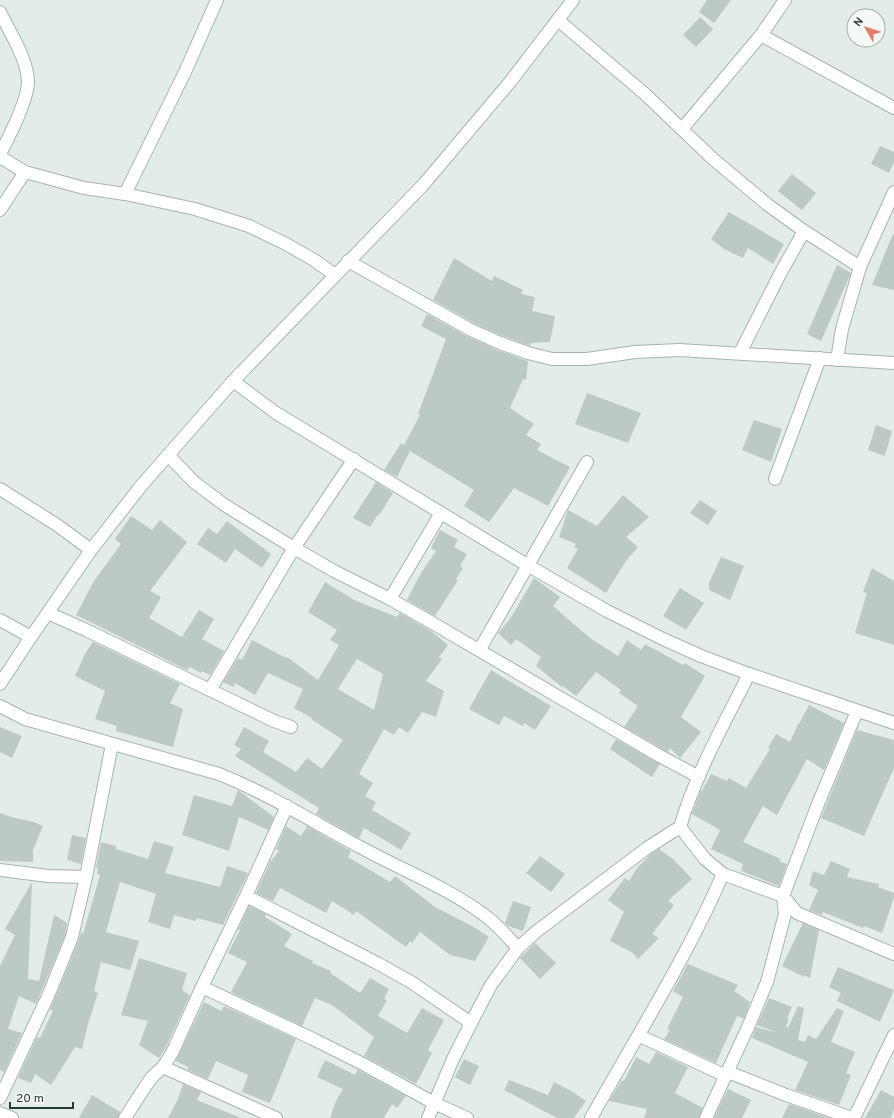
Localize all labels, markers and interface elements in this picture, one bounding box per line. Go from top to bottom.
north arrow [846,8,886,48]
text: N [851,15,867,30]
scale bar [10,1084,73,1110]
text: 20 m [16,1091,44,1107]

